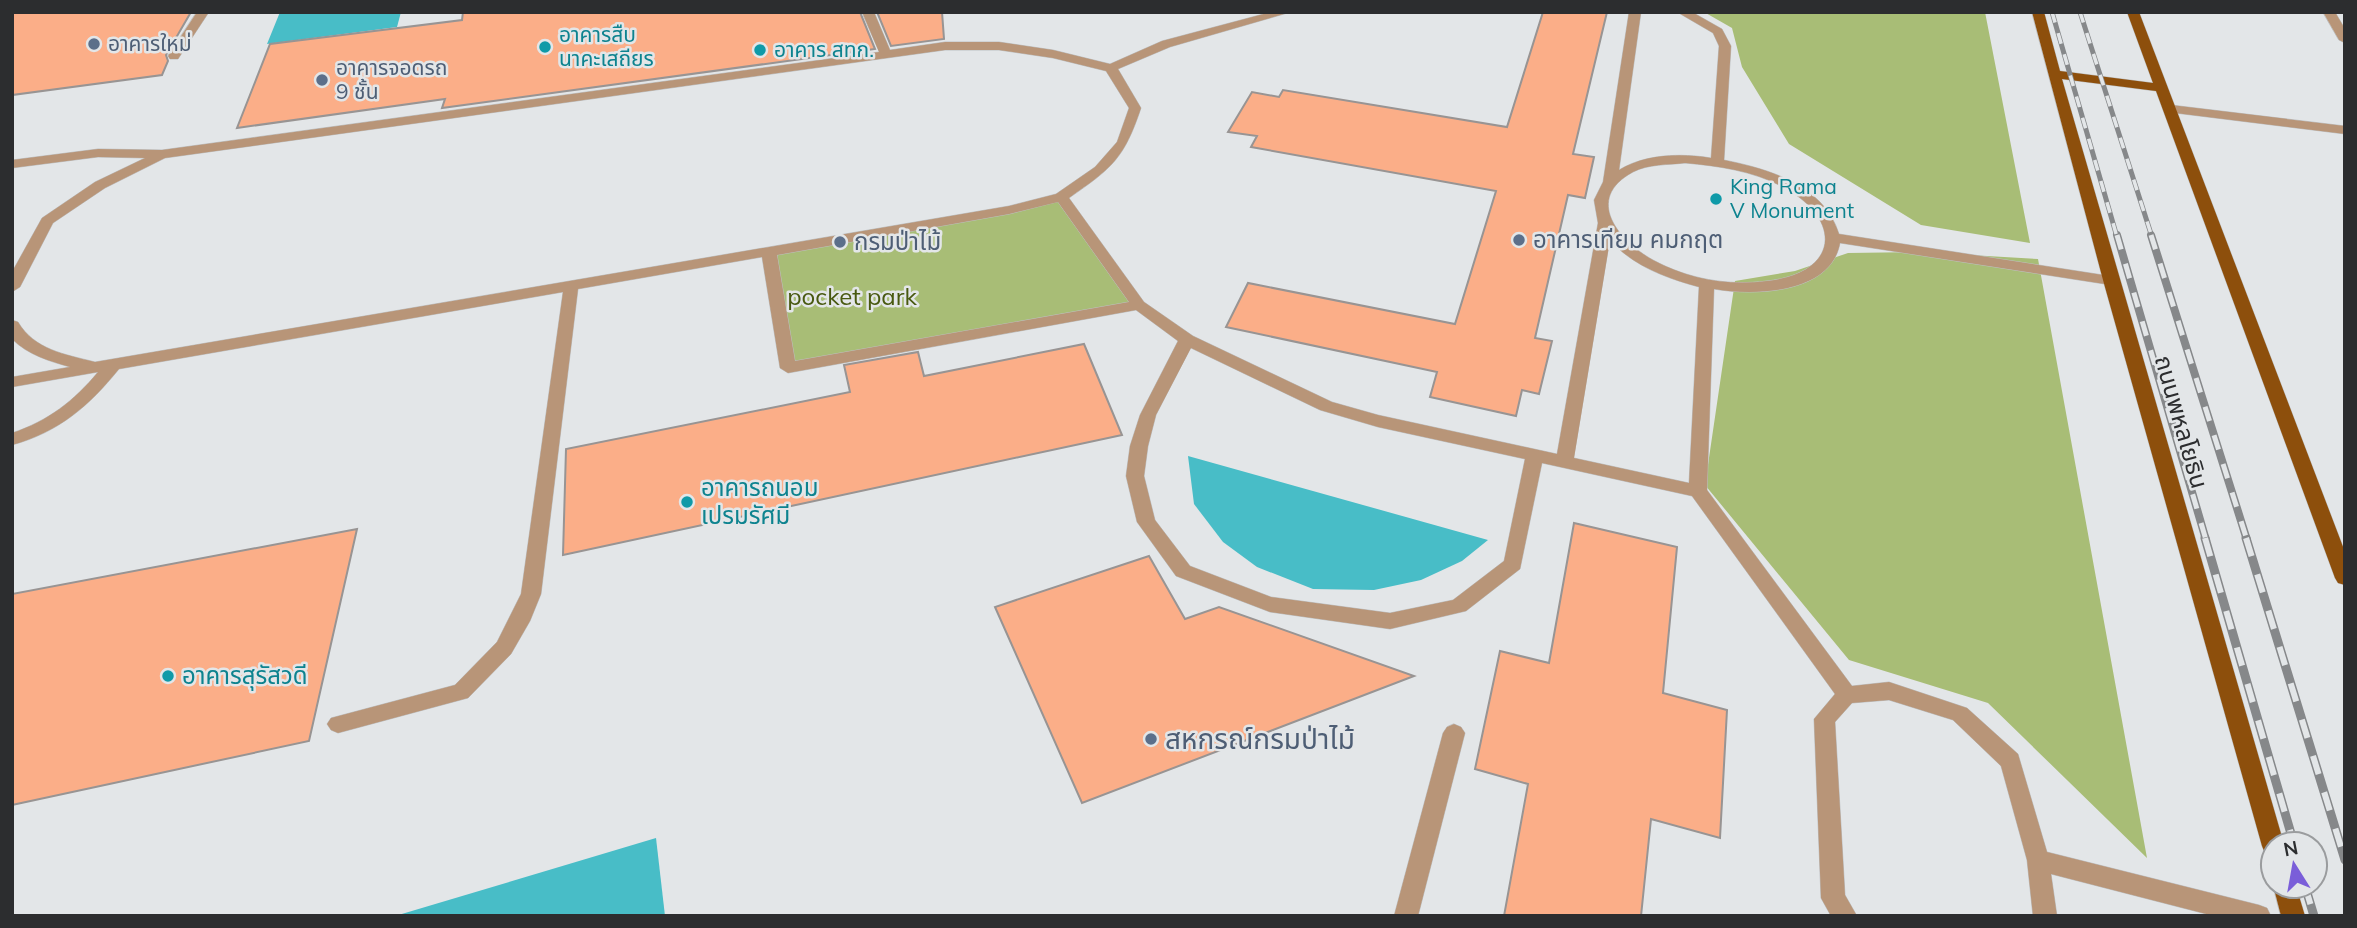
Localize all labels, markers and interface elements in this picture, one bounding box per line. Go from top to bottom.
place label: อาคารสืบ นาคะเสถียร [559,21,654,71]
place label: อาคารใหม่ [108,30,192,56]
marker: อาคารใหม่ [86,36,102,52]
place label: อาคาร สทก. [774,36,874,62]
marker: อาคารสืบ นาคะเสถียร [537,39,553,55]
marker: อาคาร สทก. [752,42,768,58]
place label: อาคารจอดรถ 9 ชั้น [336,54,447,104]
marker: อาคารจอดรถ 9 ชั้น [314,72,330,88]
place label: King Rama V Monument [1730,173,1854,223]
marker: King Rama V Monument [1708,191,1724,207]
place label: อาคารเทียม คมกฤต [1533,224,1723,254]
place label: กรมป่าไม้ [854,226,941,256]
marker: อาคารเทียม คมกฤต [1511,232,1527,248]
marker: กรมป่าไม้ [832,234,848,250]
park label: pocket park [787,281,917,311]
street label: ถนนพหลโยธิน [2149,352,2215,492]
place label: อาคารถนอม เปรมรัศมี [701,472,818,530]
marker: อาคารถนอม เปรมรัศมี [679,494,695,510]
place label: อาคารสุรัสวดี [182,660,307,691]
marker: อาคารสุรัสวดี [160,668,176,684]
place label: สหกรณ์กรมป่าไม้ [1165,721,1355,756]
marker: สหกรณ์กรมป่าไม้ [1143,731,1159,747]
north arrow [2259,830,2329,900]
text: N [2281,835,2300,861]

